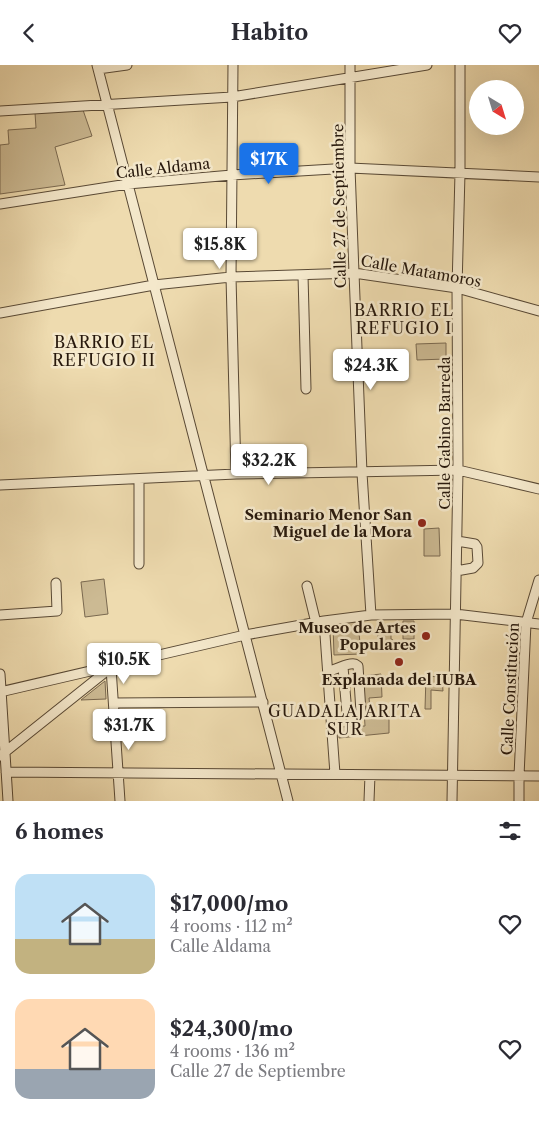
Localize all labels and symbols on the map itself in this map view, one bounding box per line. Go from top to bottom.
north arrow [469,80,524,135]
street label: Calle 27 de Septiembre [328,123,350,289]
pin: $17K [239,143,299,185]
street label: Calle Aldama [115,154,211,182]
pin: $15.8K [179,227,261,270]
street label: Calle Matamoros [359,251,483,291]
district label: BARRIO EL REFUGIO I [354,300,454,338]
district label: BARRIO EL REFUGIO II [52,332,156,370]
pin: $24.3K [330,349,412,391]
street label: Calle Gabino Barreda [435,356,454,510]
pin: $32.2K [228,443,310,486]
place label: Seminario Menor San Miguel de la Mora [244,505,413,541]
marker: Seminario Menor San Miguel de la Mora [416,517,428,529]
place label: Museo de Artes Populares [298,618,416,654]
street label: Calle Constitución [497,622,523,756]
marker: Museo de Artes Populares [420,630,432,642]
pin: $10.5K [83,643,165,685]
marker: Explanada del IUBA [393,656,405,668]
place label: Explanada del IUBA [322,670,477,689]
district label: GUADALAJARITA SUR [268,701,422,739]
pin: $31.7K [88,709,170,751]

